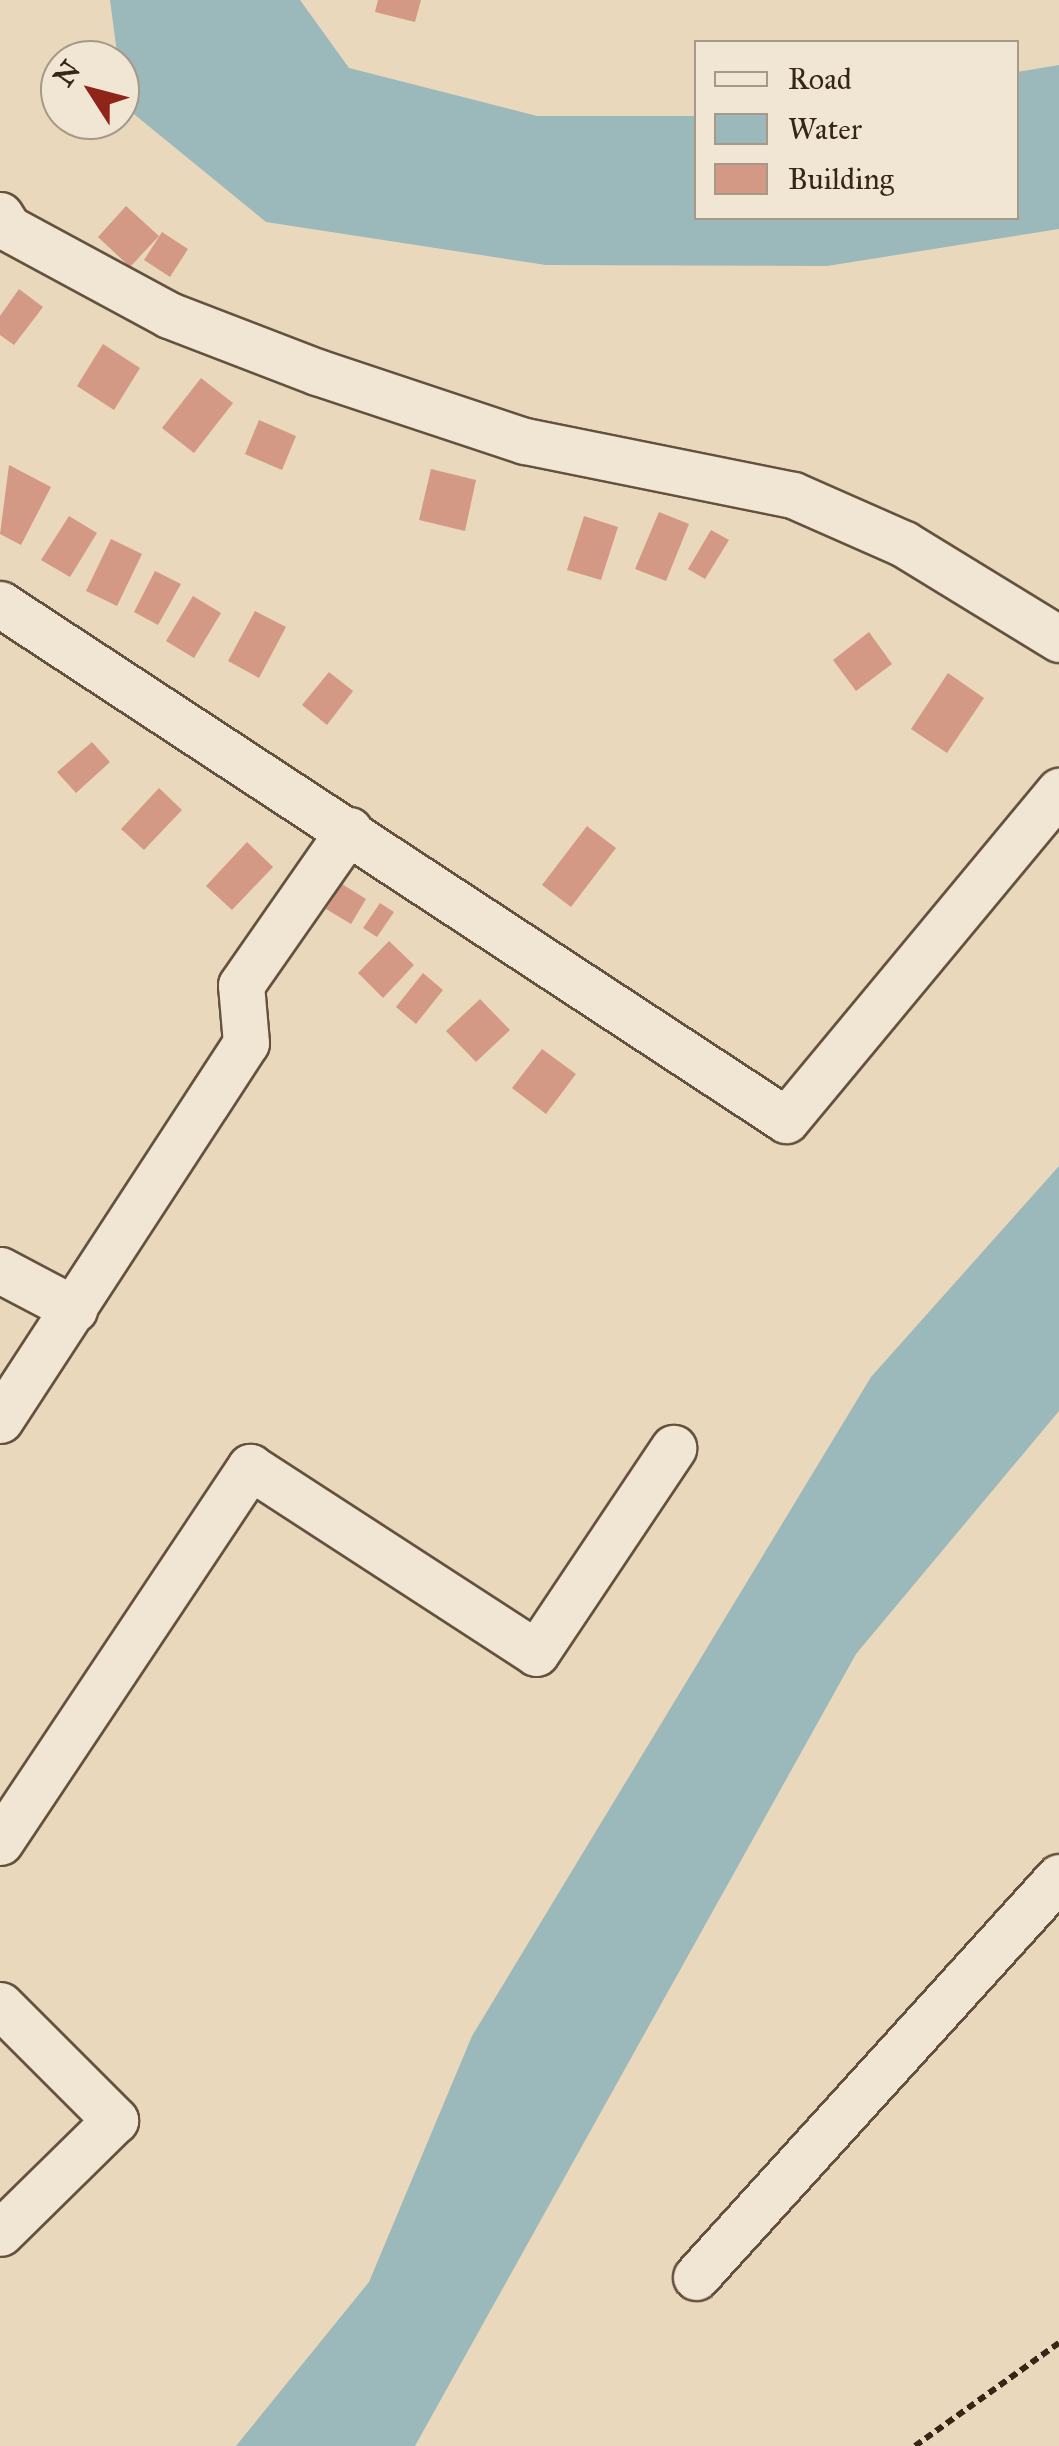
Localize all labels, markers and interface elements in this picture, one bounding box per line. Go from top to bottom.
north arrow [40,40,140,140]
legend [694,40,1019,220]
text: N [46,53,88,93]
text: Road [788,61,852,97]
text: Water [788,111,862,147]
text: Building [788,161,894,197]

